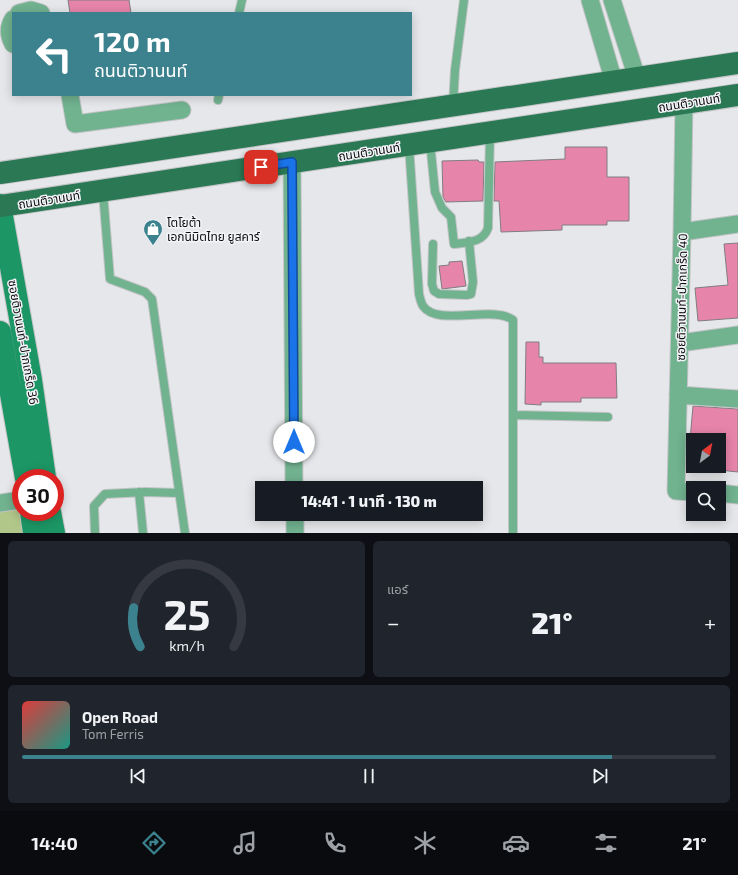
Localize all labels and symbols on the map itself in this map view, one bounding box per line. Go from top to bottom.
street label: ถนนติวานนท์ [657,90,721,114]
street label: ถนนติวานนท์ [337,139,401,163]
pin [244,150,278,184]
street label: ถนนติวานนท์ [17,187,81,211]
place label: โตโยต้า เอกนิมิตไทย ยูสคาร์ [167,215,260,244]
shop icon: โตโยต้า เอกนิมิตไทย ยูสคาร์ [142,218,164,246]
street label: ซอยติวานนท์-ปากเกร็ด 40 [673,233,689,361]
street label: ซอยติวานนท์-ปากเกร็ด 36 [6,279,42,405]
position arrow [273,421,315,463]
north arrow [686,433,726,473]
speed limit sign: 30 [12,469,64,521]

